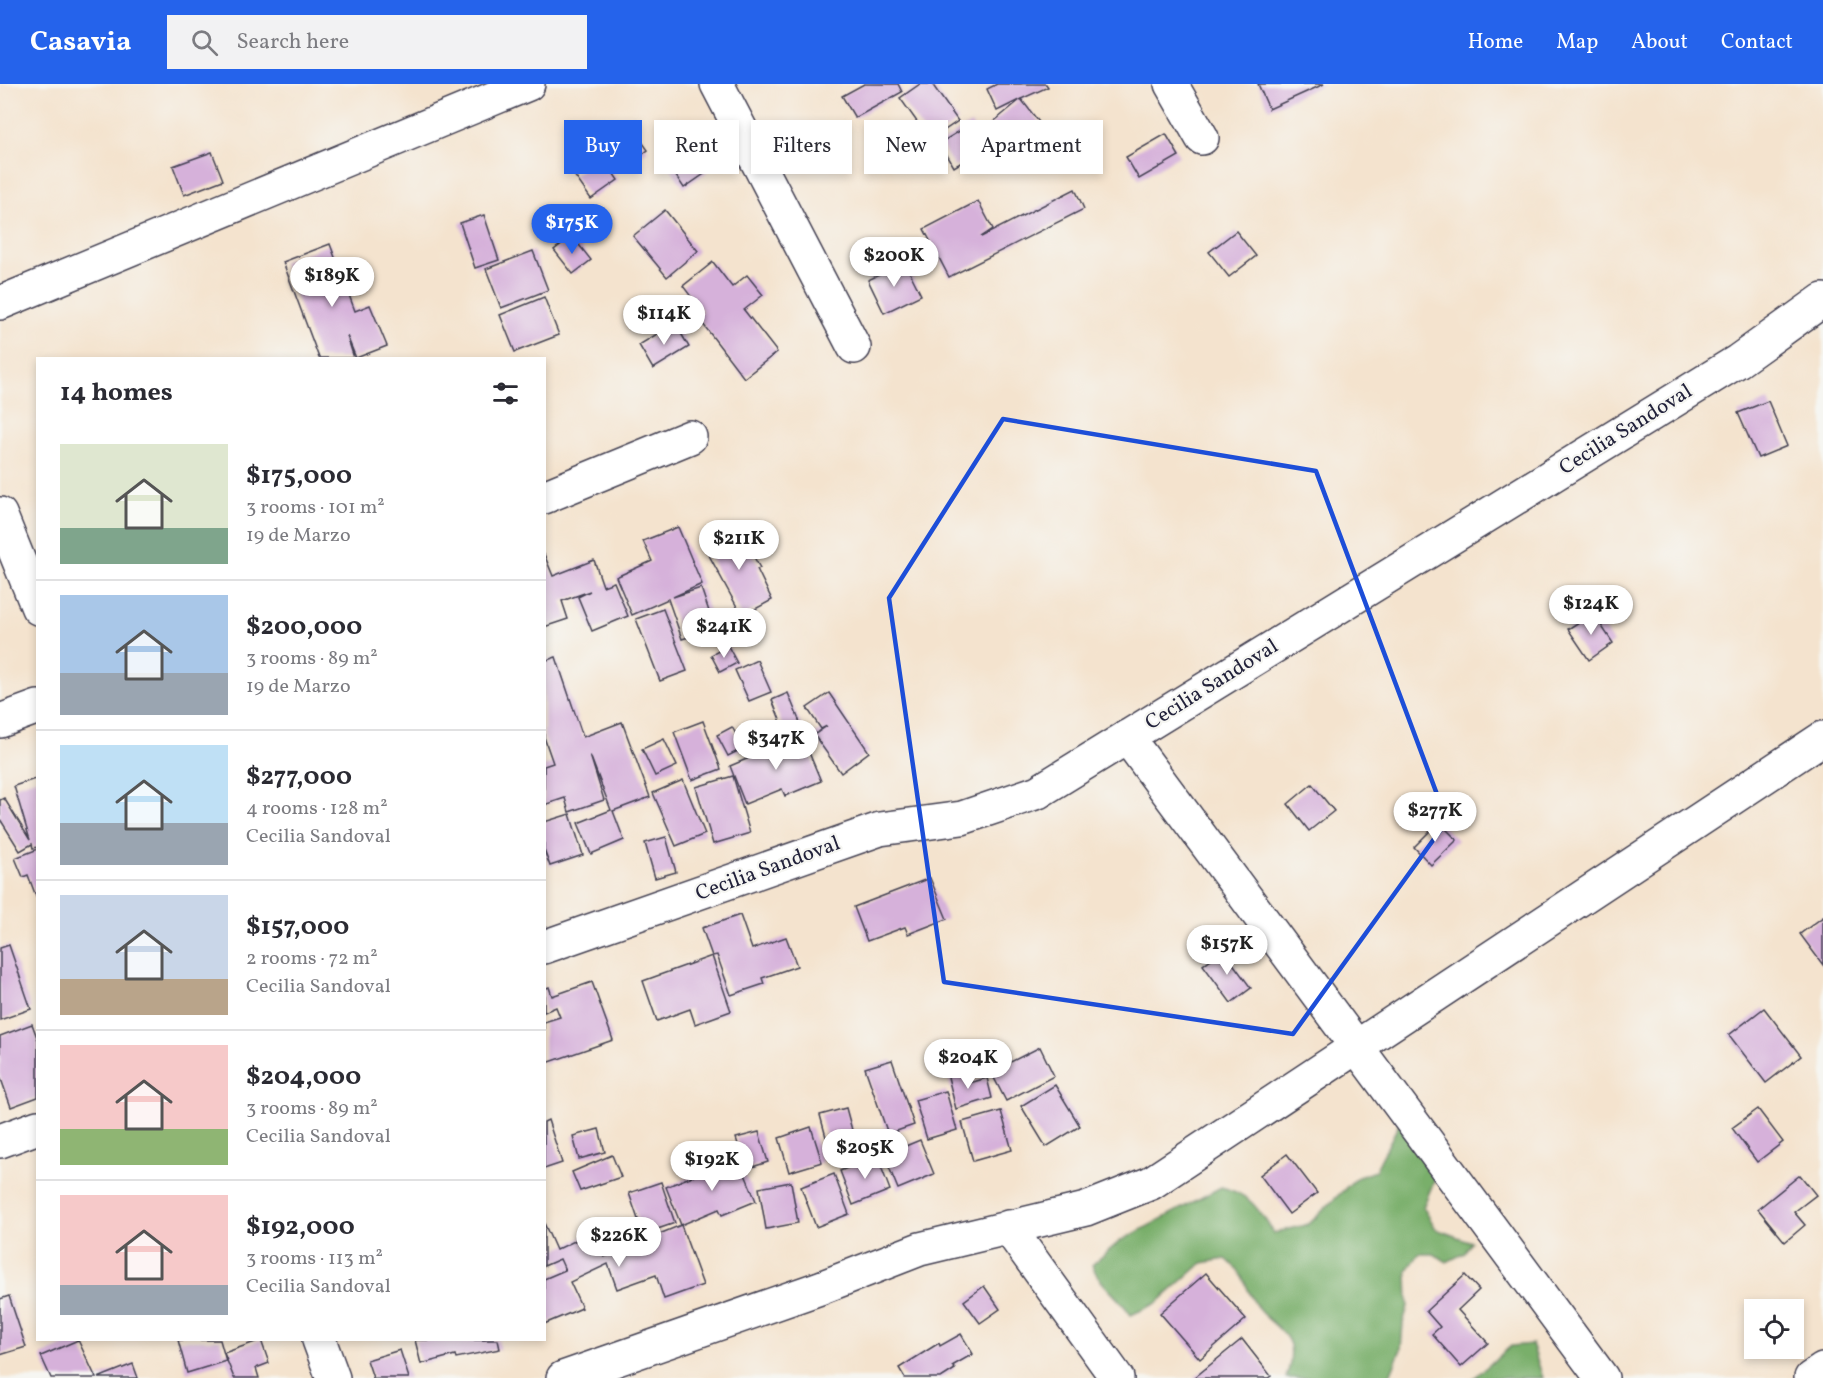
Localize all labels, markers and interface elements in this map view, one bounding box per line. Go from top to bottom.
search box [167,15,587,69]
text: Casavia [30,23,131,62]
icon: search [188,26,221,59]
text: Search here [236,27,349,58]
text: Home [1468,28,1523,57]
text: Map [1556,28,1598,57]
text: About [1631,28,1688,57]
text: Contact [1721,28,1793,57]
chip: Buy [564,120,642,174]
chip: Rent [654,120,739,174]
chip: Filters [751,120,852,174]
chip: New [864,120,948,174]
chip: Apartment [960,120,1103,174]
pin: $175K [530,204,614,255]
text: $175K [546,209,598,237]
pin: $200K [852,237,936,288]
text: $200K [864,242,924,270]
pin: $189K [290,257,374,308]
text: $189K [304,262,360,290]
pin: $114K [622,295,706,346]
text: $114K [637,300,691,328]
text: 14 homes [60,375,173,411]
icon: filters [489,377,522,410]
street label: Cecilia Sandoval [1554,377,1698,483]
text: $175,000 [246,458,352,494]
icon: home [108,468,180,540]
text: 3 rooms · 101 m² [246,494,385,522]
pin: $211K [697,520,781,571]
text: 19 de Marzo [246,522,351,550]
text: $211K [713,525,765,553]
pin: $124K [1549,585,1633,636]
text: $124K [1563,590,1619,618]
pin: $241K [682,608,766,659]
text: $200,000 [246,609,362,645]
text: $241K [696,613,752,641]
icon: home [108,619,180,691]
street label: Cecilia Sandoval [1140,632,1284,738]
text: 3 rooms · 89 m² [246,645,378,673]
text: 19 de Marzo [246,673,351,701]
pin: $347K [734,720,818,771]
text: $347K [747,725,805,753]
text: $277,000 [246,759,352,795]
icon: home [108,769,180,841]
pin: $277K [1393,792,1477,843]
text: 4 rooms · 128 m² [246,795,388,823]
text: $277K [1408,797,1462,825]
text: Cecilia Sandoval [246,823,391,851]
street label: Cecilia Sandoval [692,829,844,909]
text: $157,000 [246,909,349,945]
icon: home [108,919,180,991]
pin: $157K [1185,925,1269,976]
text: $157K [1201,930,1253,958]
text: 2 rooms · 72 m² [246,945,378,973]
text: Cecilia Sandoval [246,973,391,1001]
pin: $204K [926,1039,1010,1090]
text: $204K [938,1044,998,1072]
text: $204,000 [246,1059,361,1095]
icon: home [108,1069,180,1141]
text: 3 rooms · 89 m² [246,1095,378,1123]
text: Cecilia Sandoval [246,1123,391,1151]
pin: $205K [823,1129,907,1180]
text: $205K [836,1134,894,1162]
pin: $192K [670,1141,754,1192]
text: $192K [684,1146,740,1174]
text: $192,000 [246,1209,355,1245]
pin: $226K [577,1217,661,1268]
icon: home [108,1219,180,1291]
text: $226K [590,1222,648,1250]
text: 3 rooms · 113 m² [246,1245,383,1273]
text: Cecilia Sandoval [246,1273,391,1301]
map controls [1744,1299,1804,1359]
button: locate [1744,1299,1804,1359]

